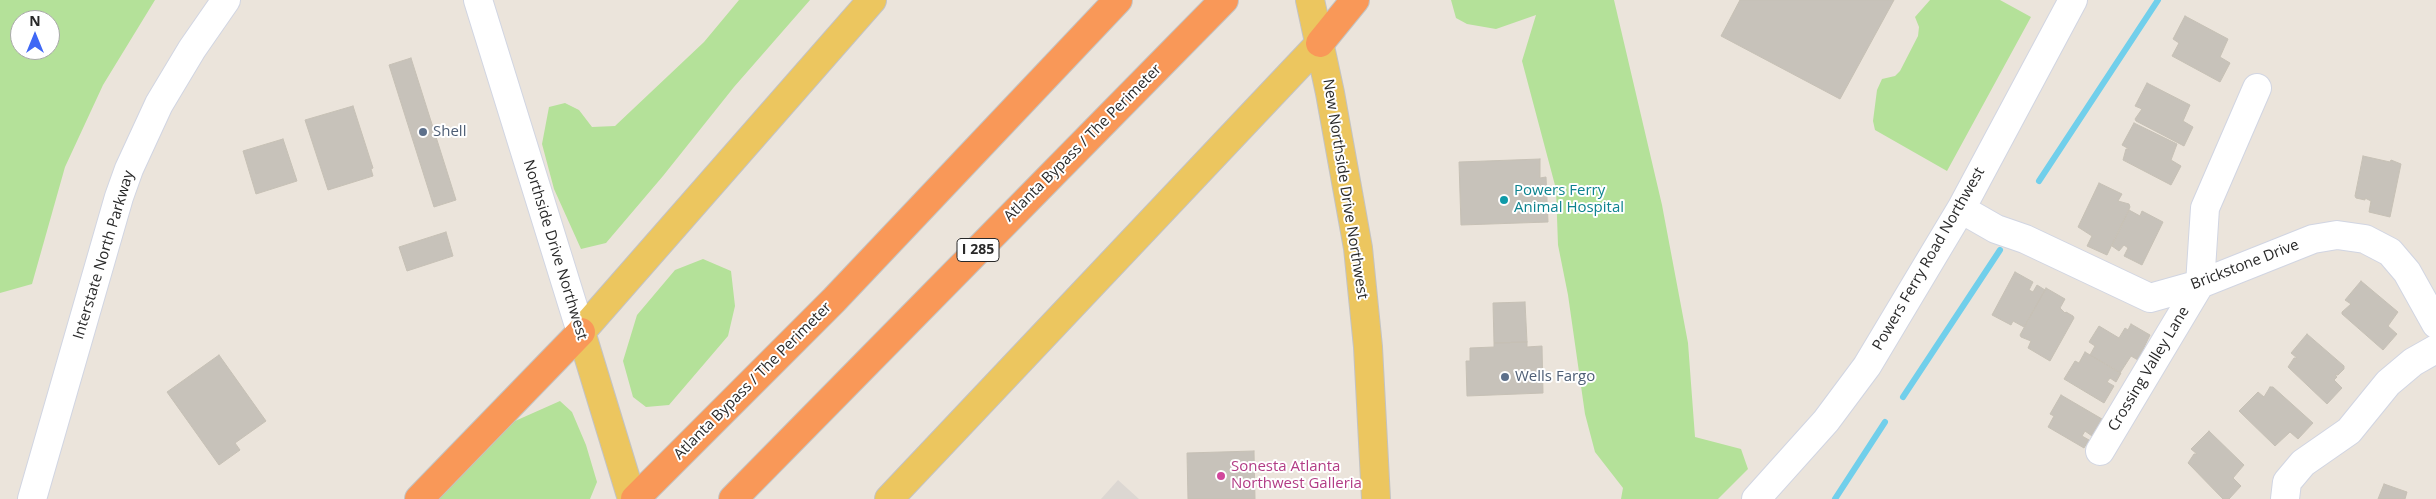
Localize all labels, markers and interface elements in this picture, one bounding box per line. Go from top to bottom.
north arrow [10,10,60,60]
text: N [29,11,41,30]
street label: Atlanta Bypass / The Perimeter [1000,60,1166,226]
street label: New Northside Drive Northwest [1319,78,1371,300]
place label: Shell [433,123,466,141]
marker: Shell [417,126,429,138]
street label: Northside Drive Northwest [519,158,591,342]
street label: Powers Ferry Road Northwest [1869,164,1989,354]
street label: Interstate North Parkway [70,168,138,342]
place label: Powers Ferry Animal Hospital [1514,182,1624,217]
marker: Powers Ferry Animal Hospital [1498,194,1510,206]
street label: Brickstone Drive [2188,236,2302,294]
road number: I 285 [957,238,999,262]
street label: Atlanta Bypass / The Perimeter [670,298,836,464]
street label: Crossing Valley Lane [2105,303,2193,435]
place label: Wells Fargo [1515,368,1595,386]
marker: Wells Fargo [1499,371,1511,383]
place label: Sonesta Atlanta Northwest Galleria [1231,458,1362,493]
marker: Sonesta Atlanta Northwest Galleria [1215,470,1227,482]

